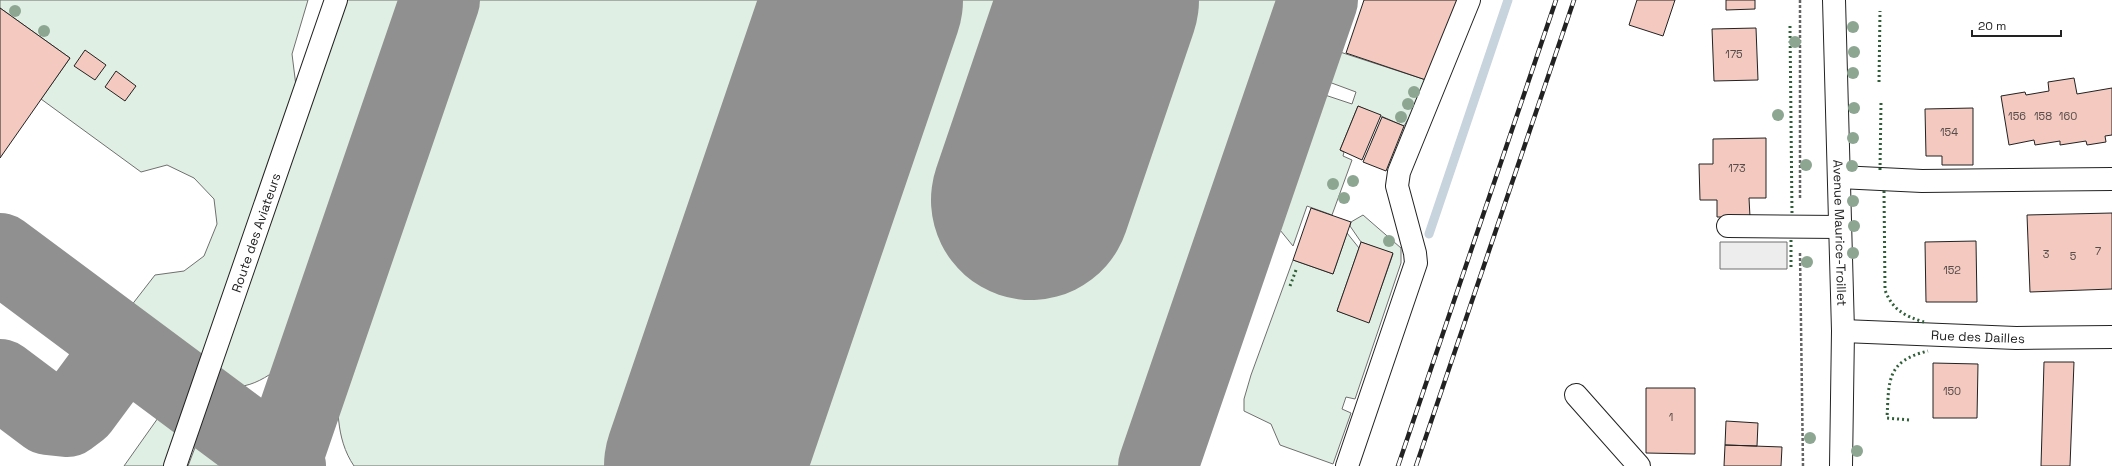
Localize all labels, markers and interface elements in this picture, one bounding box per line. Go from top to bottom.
scale bar [1972,12,2061,38]
text: 20 m [1978,18,2006,34]
house number: 175 [1725,47,1743,61]
house number: 156 [2008,109,2026,123]
house number: 158 [2034,109,2052,123]
house number: 160 [2059,109,2077,123]
house number: 154 [1940,125,1958,139]
street label: Avenue Maurice-Troillet [1829,159,1850,306]
house number: 173 [1728,161,1746,175]
street label: Route des Aviateurs [228,171,285,295]
house number: 7 [2095,244,2101,258]
house number: 3 [2043,247,2050,261]
house number: 5 [2070,249,2077,263]
house number: 152 [1943,263,1961,277]
street label: Rue des Dailles [1931,327,2025,347]
house number: 150 [1943,384,1961,398]
house number: 1 [1669,410,1673,424]

